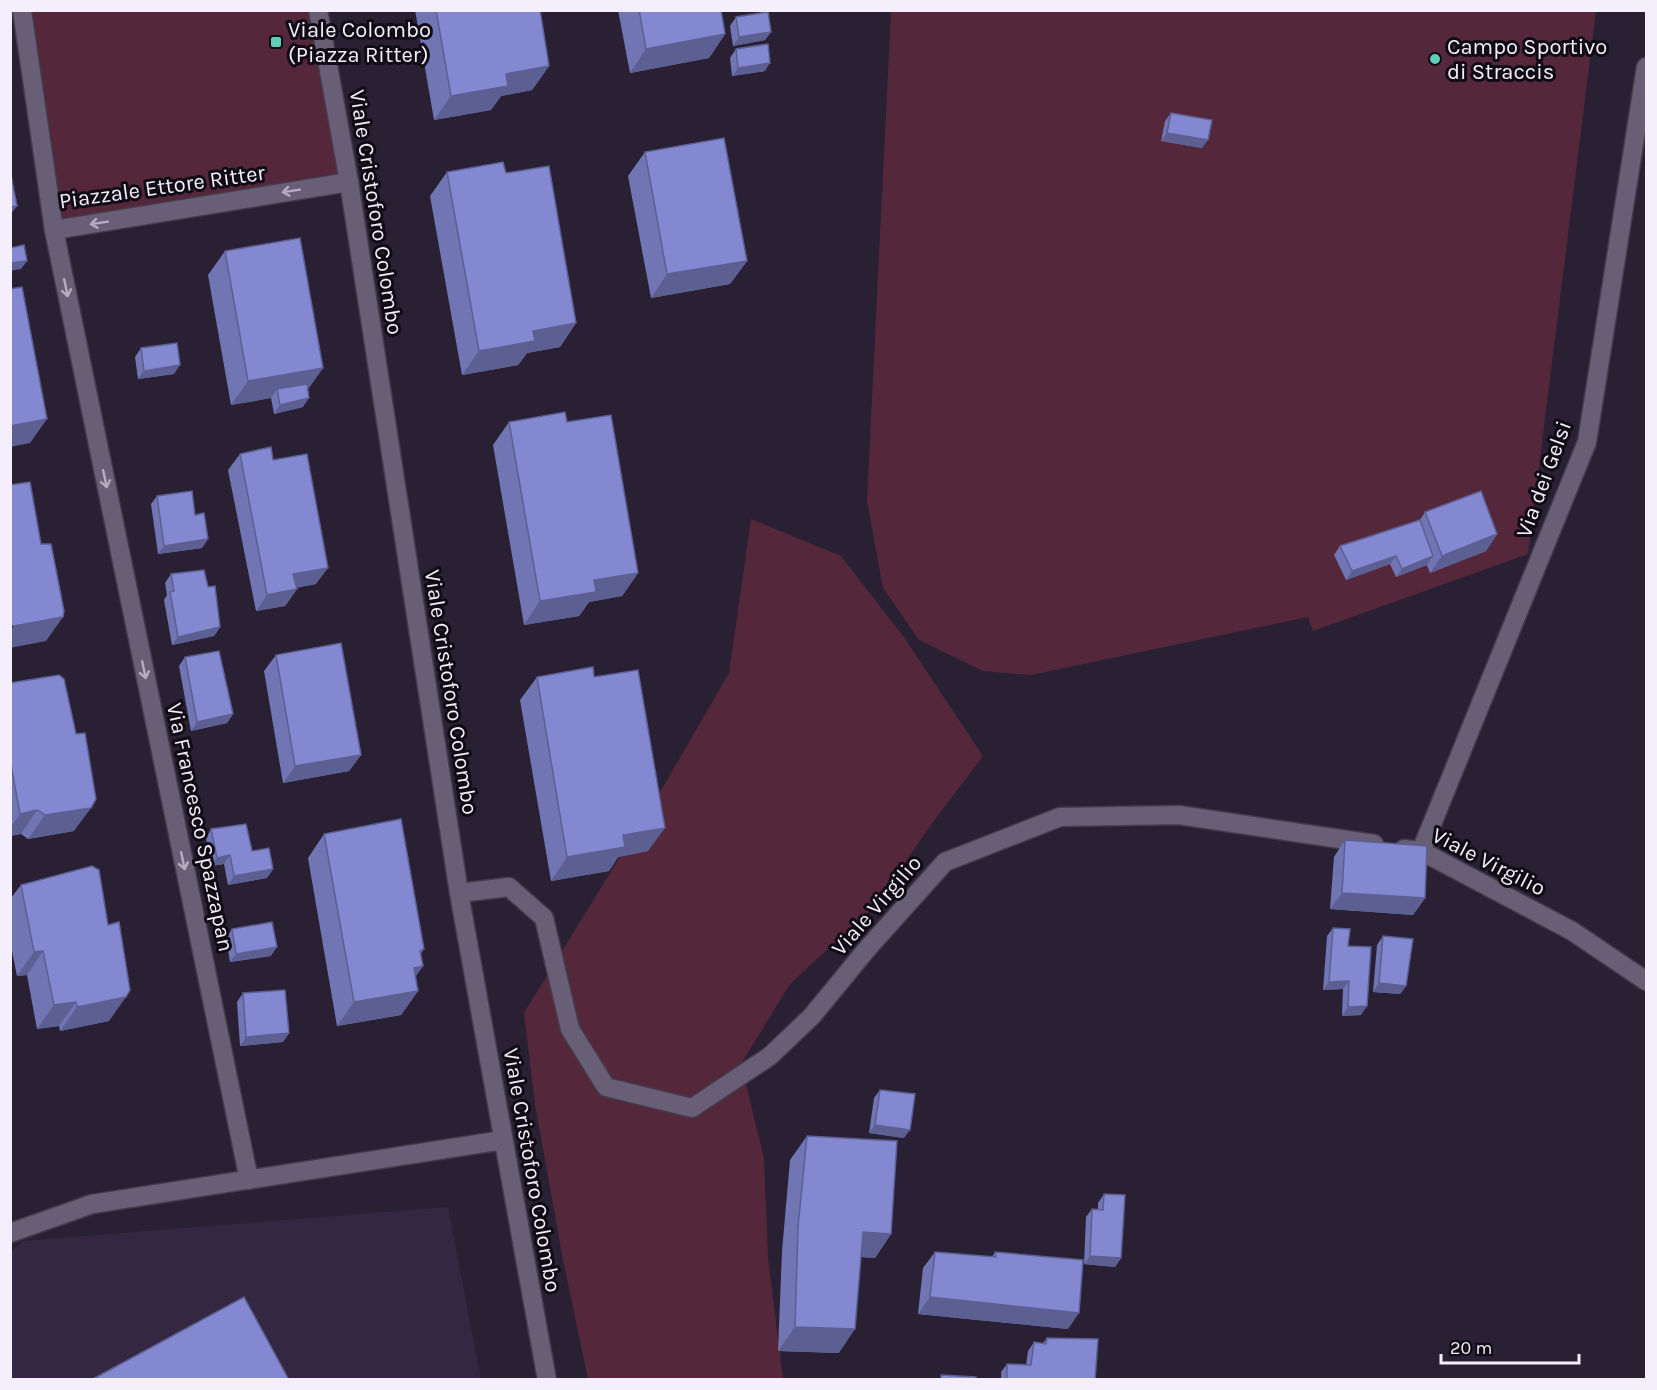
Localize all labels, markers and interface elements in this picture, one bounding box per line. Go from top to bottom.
place label: Viale Colombo (Piazza Ritter) [288,17,431,68]
place label: Campo Sportivo di Straccis [1447,34,1607,85]
marker: Viale Colombo (Piazza Ritter) [269,35,283,49]
marker: Campo Sportivo di Straccis [1428,52,1442,66]
street label: Viale Cristoforo Colombo [344,88,408,337]
street label: Piazzale Ettore Ritter [57,160,267,214]
one-way arrow [282,186,302,197]
one-way arrow [90,218,109,229]
one-way arrow [61,278,72,297]
street label: Via dei Gelsi [1511,418,1577,541]
one-way arrow [100,469,111,488]
street label: Viale Cristoforo Colombo [419,568,483,817]
one-way arrow [139,660,150,679]
street label: Via Francesco Spazzapan [161,701,239,954]
street label: Viale Virgilio [1427,822,1550,902]
street label: Viale Virgilio [826,850,927,961]
one-way arrow [178,851,189,870]
street label: Viale Cristoforo Colombo [498,1046,566,1294]
scale bar [1441,1327,1579,1365]
text: 20 m [1450,1337,1492,1359]

